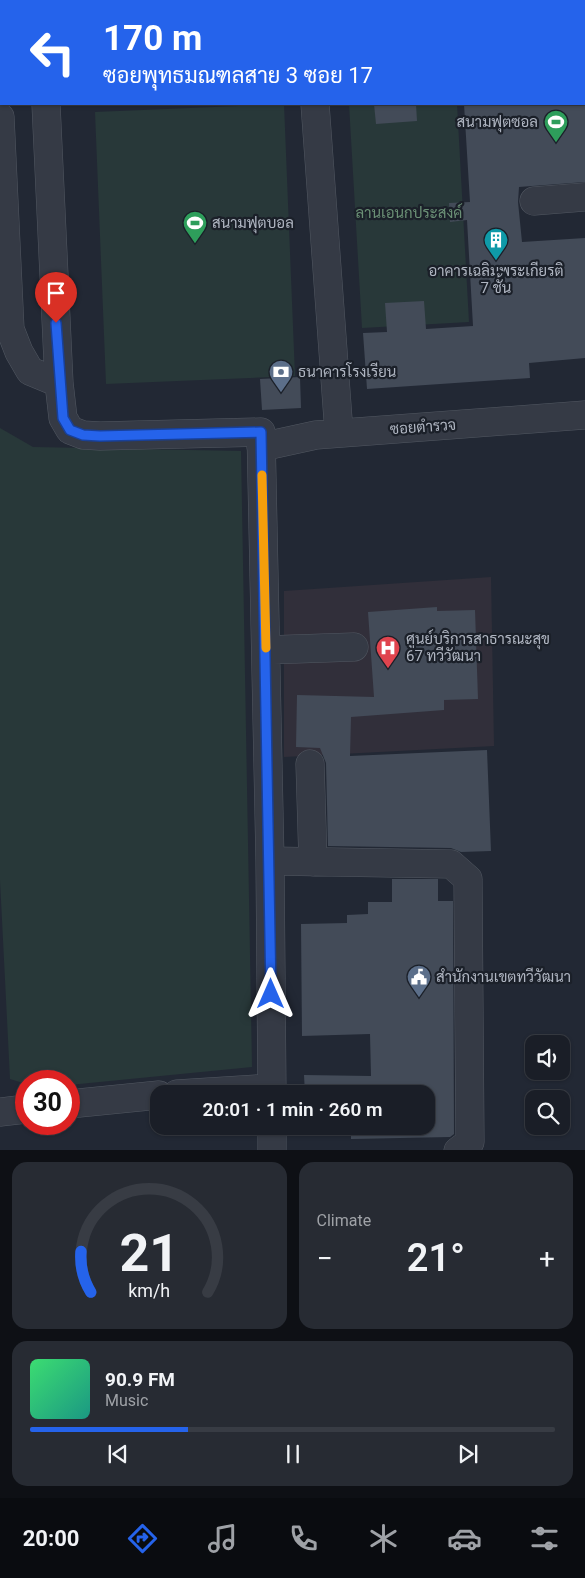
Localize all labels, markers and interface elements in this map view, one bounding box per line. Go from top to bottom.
text: 170 m [103,18,202,59]
icon: left [20,20,85,85]
text: ซอยพุทธมณฑลสาย 3 ซอย 17 [103,63,373,88]
sports icon: สนามฟุตซอล [543,109,569,143]
place label: สนามฟุตซอล [457,113,538,133]
park label: ลานเอนกประสงค์ [356,203,462,222]
sports icon: สนามฟุตบอล [182,210,208,244]
place label: สนามฟุตบอล [212,214,294,234]
building icon: อาคารเฉลิมพระเกียรติ 7 ชั้น [483,227,509,261]
place label: อาคารเฉลิมพระเกียรติ 7 ชั้น [428,261,564,297]
pin [35,272,77,323]
icon: arrive [42,279,70,307]
bank icon: ธนาคารโรงเรียน [268,359,294,393]
place label: ธนาคารโรงเรียน [298,362,396,381]
street label: ซอยตำรวจ [389,416,457,438]
place label: ศูนย์บริการสาธารณะสุข 67 ทวีวัฒนา [406,629,550,665]
hospital icon: ศูนย์บริการสาธารณะสุข 67 ทวีวัฒนา [375,635,401,669]
public building icon: สำนักงานเขตทวีวัฒนา [406,964,432,998]
position arrow [244,967,296,1019]
place label: สำนักงานเขตทวีวัฒนา [436,967,571,986]
map controls [525,1035,570,1135]
button: sound [525,1035,570,1080]
speed limit sign: 30 [15,1070,80,1135]
button: search [525,1090,570,1135]
text: 20:01 · 1 min · 260 m [202,1098,383,1121]
text: Climate [317,1211,371,1230]
text: 21 [119,1223,179,1284]
text: 21° [407,1236,465,1280]
text: − [317,1242,333,1275]
text: + [539,1242,555,1275]
text: km/h [128,1280,170,1301]
text: 90.9 FM [105,1368,175,1391]
text: Music [105,1391,148,1410]
icon: previous [104,1440,132,1468]
icon: pause [279,1440,307,1468]
icon: next [454,1440,482,1468]
icon: directions [125,1521,160,1556]
icon: music [205,1521,240,1556]
icon: phone [286,1521,321,1556]
icon: climate [366,1521,401,1556]
icon: car [447,1521,482,1556]
icon: filters [527,1521,562,1556]
text: 20:00 [23,1526,79,1551]

